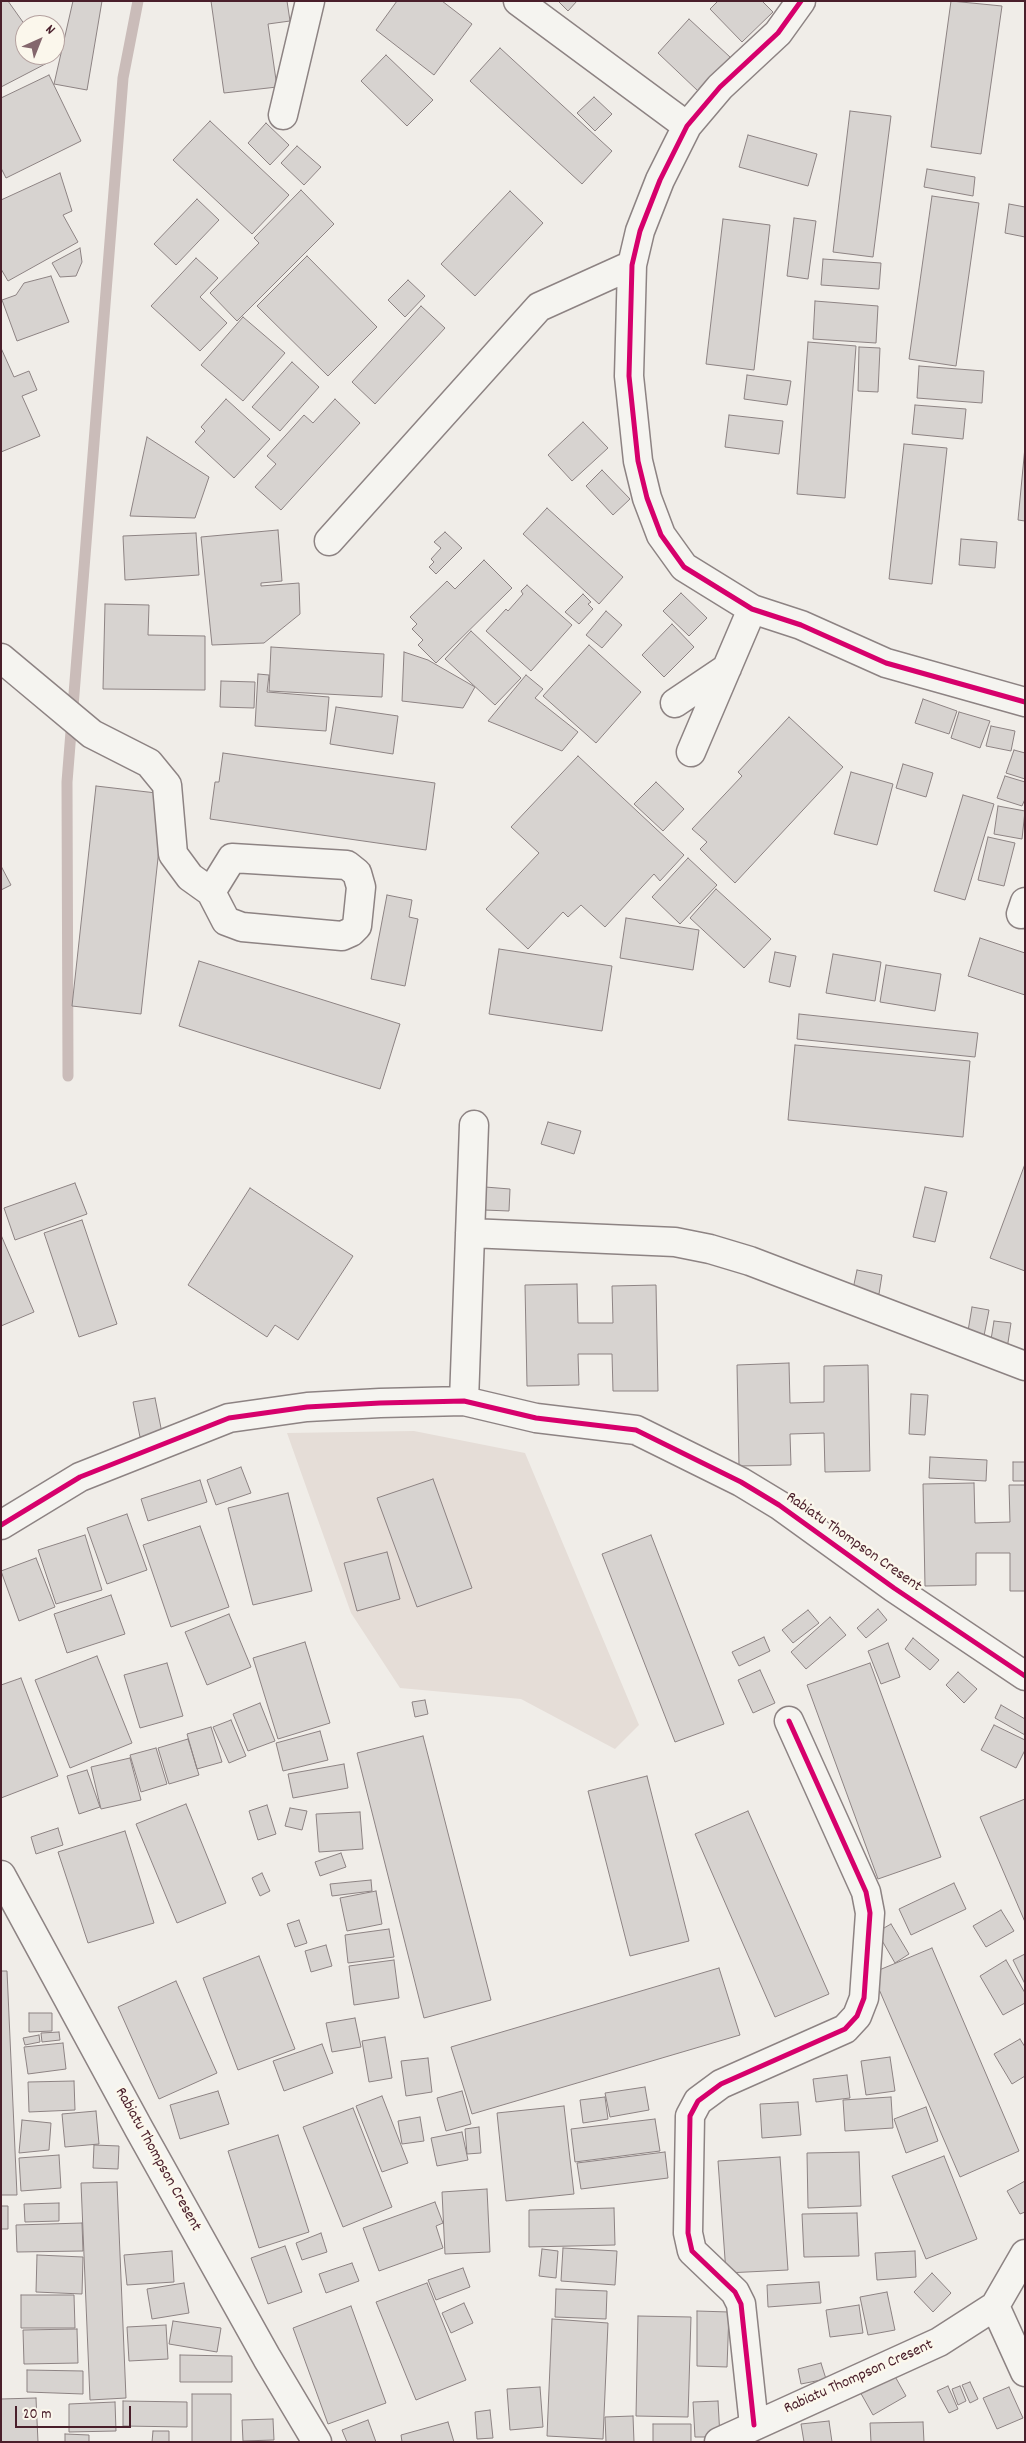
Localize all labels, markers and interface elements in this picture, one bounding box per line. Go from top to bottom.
north arrow [15,15,65,65]
text: N [40,20,59,40]
street label: Rabiatu Thompson Cresent [781,1489,925,1597]
street label: Rabiatu Thompson Cresent [110,2085,204,2235]
street label: Rabiatu Thompson Cresent [781,2336,937,2420]
scale bar [18,2396,134,2428]
text: 20 m [23,2404,51,2426]

